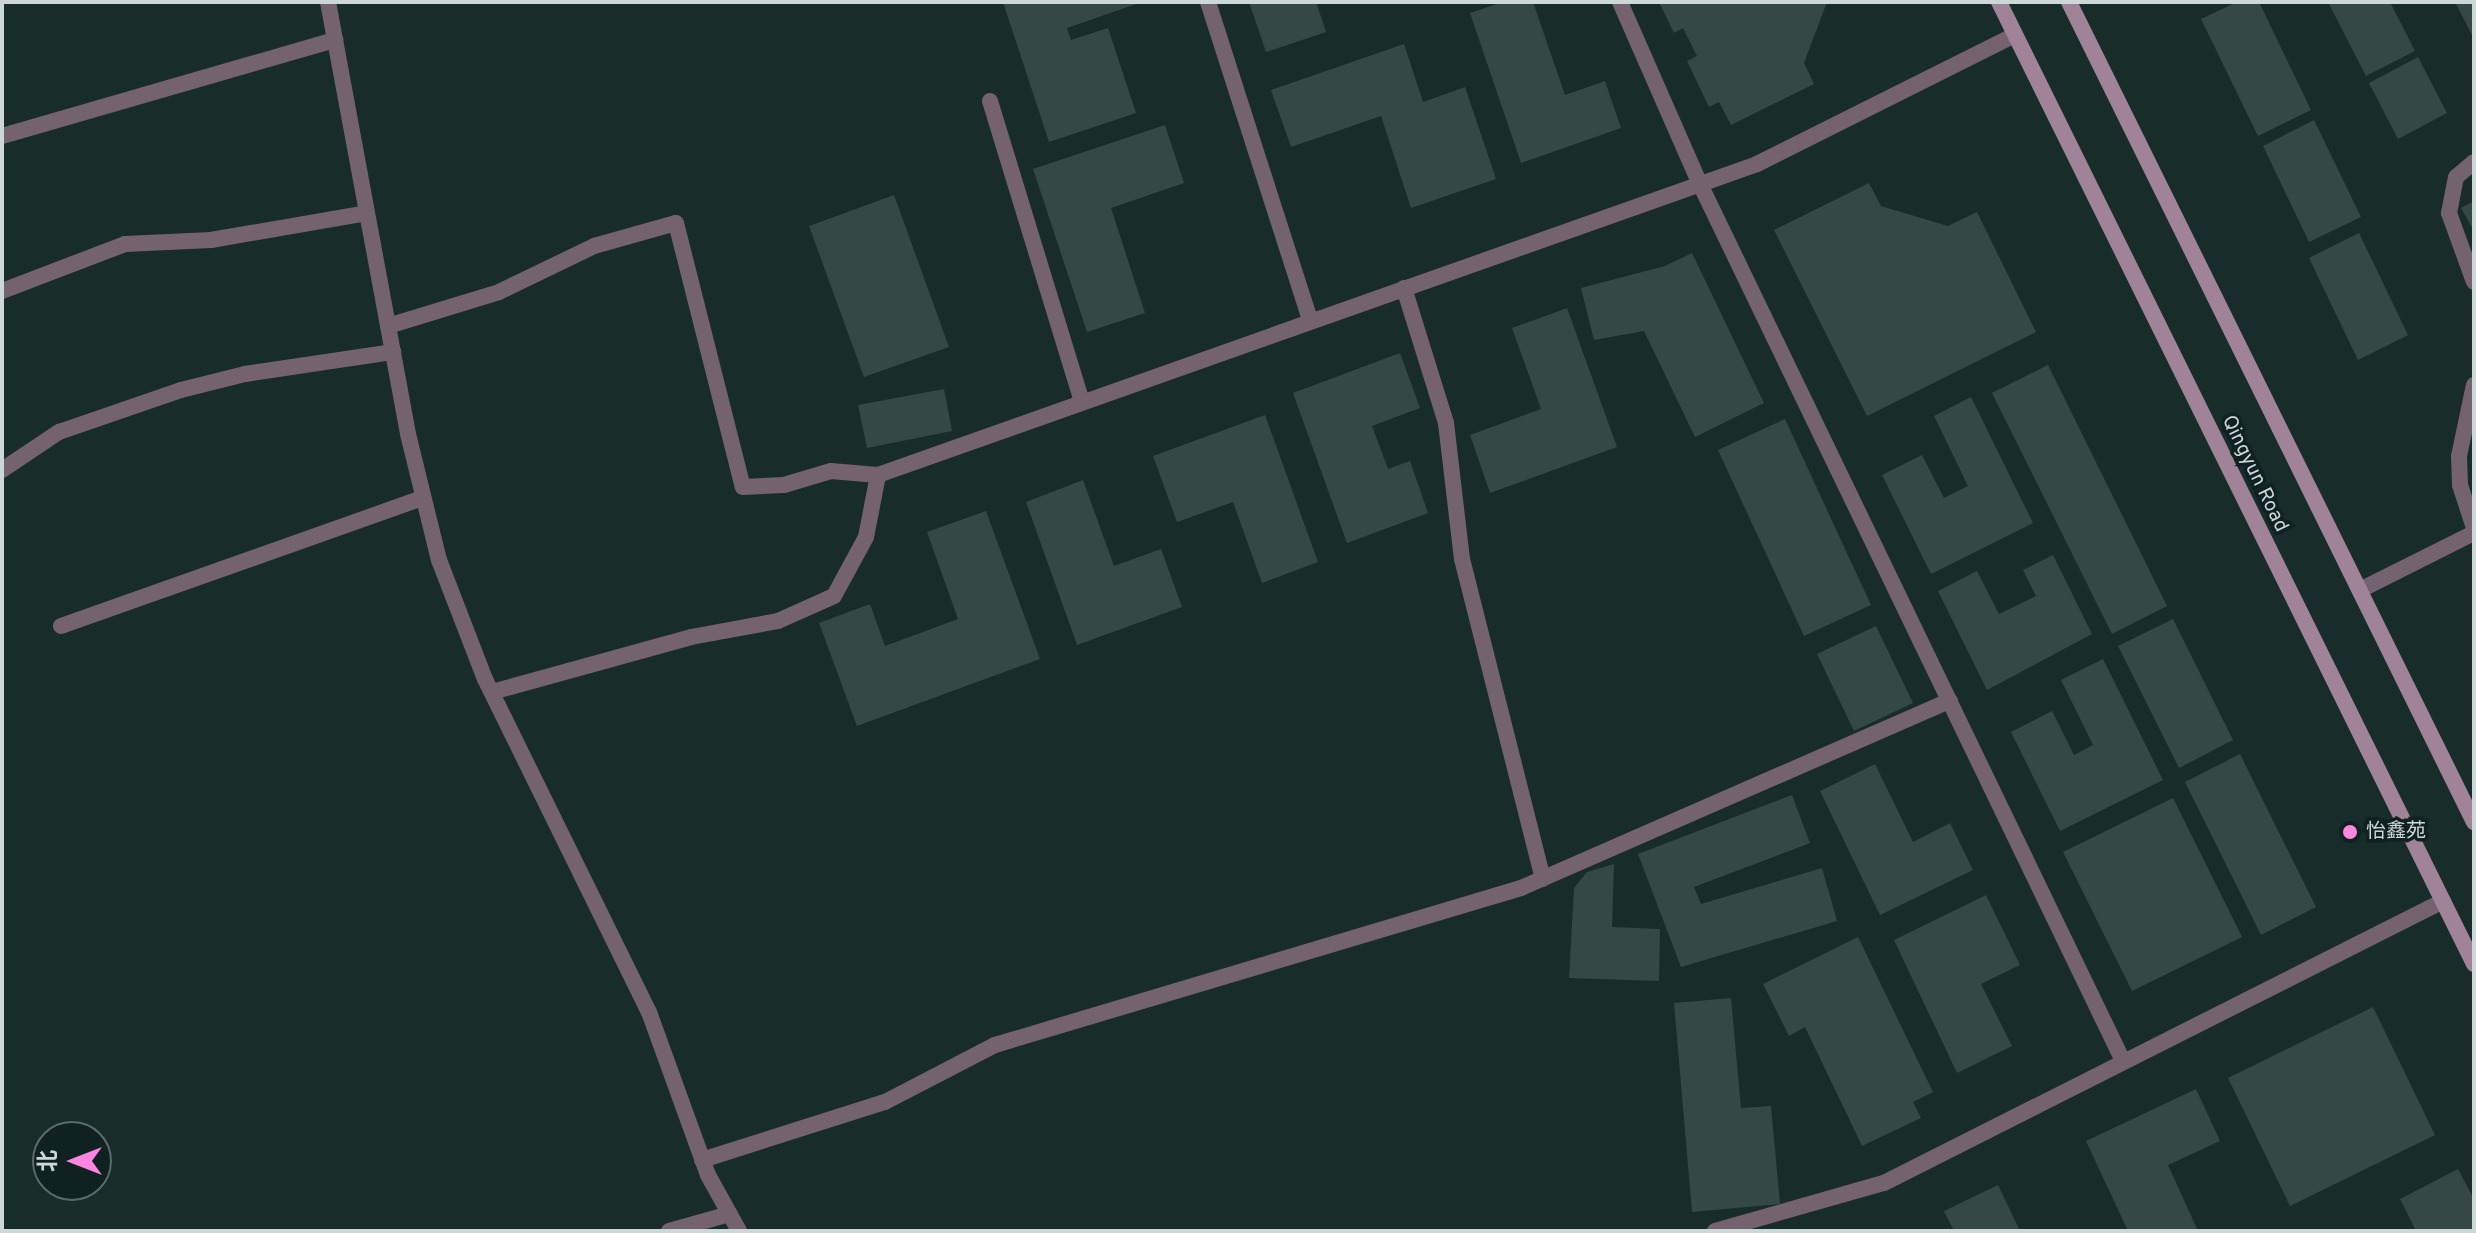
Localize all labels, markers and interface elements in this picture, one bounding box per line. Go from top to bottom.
street label: Qingyun Road [2215,412,2293,536]
place label: 怡鑫苑 [2366,820,2426,844]
marker: 怡鑫苑 [2341,823,2359,841]
north arrow [32,1121,112,1201]
text: 北 [36,1150,63,1172]

